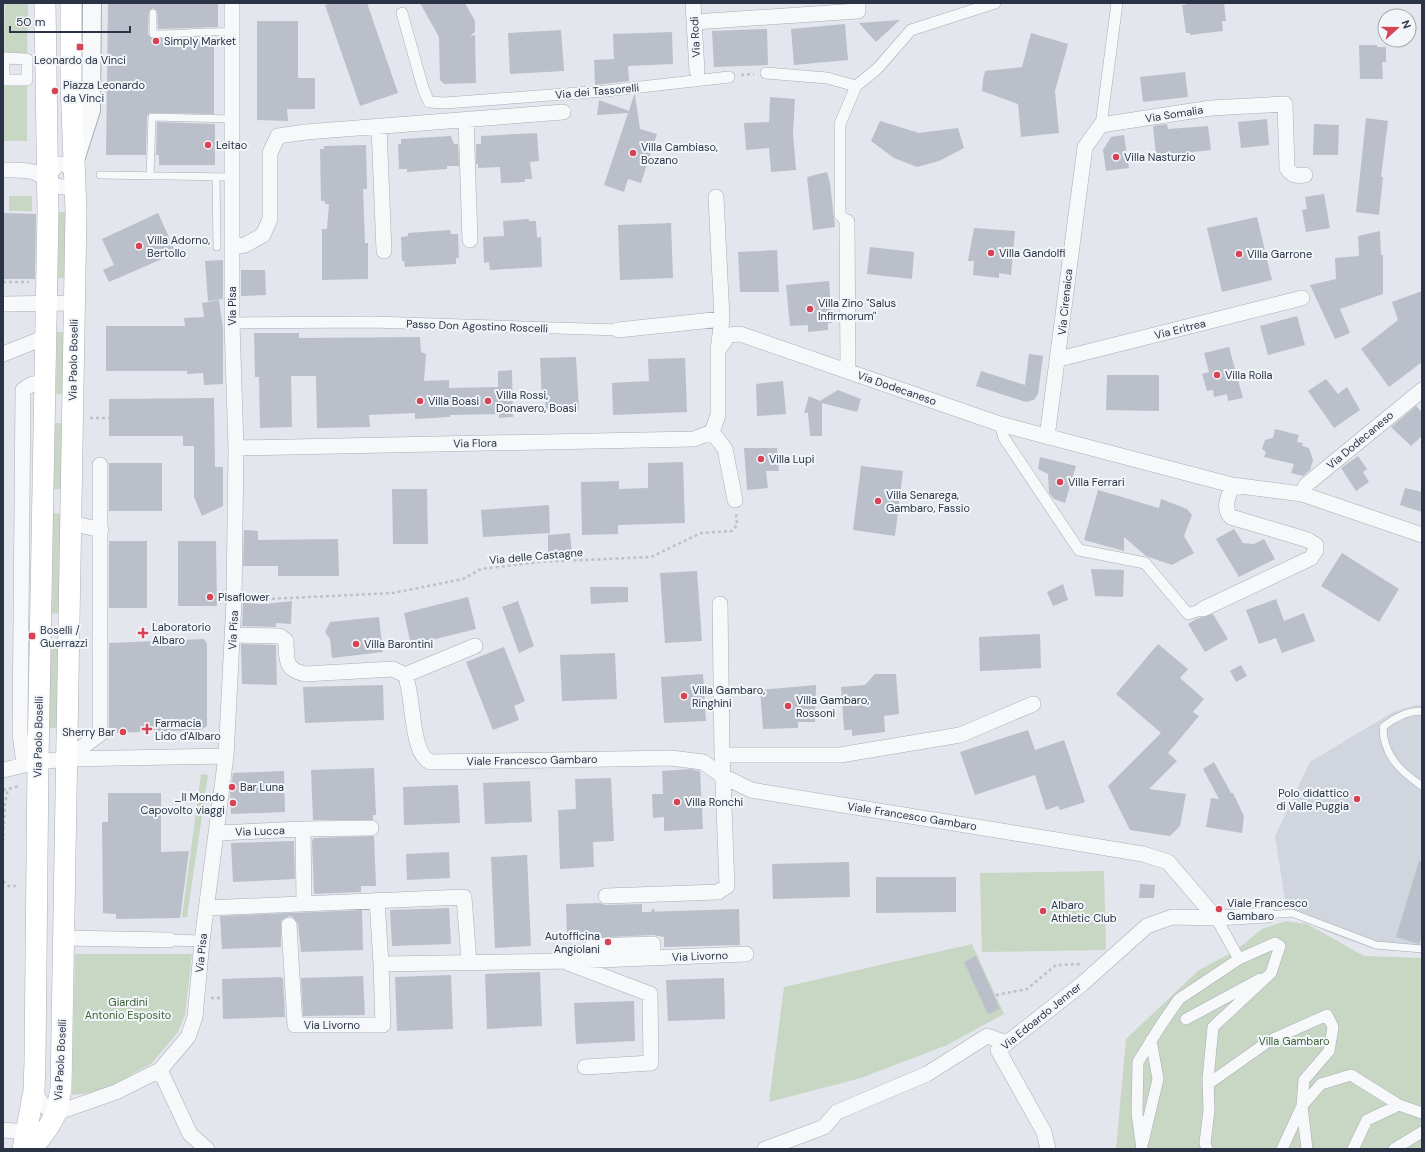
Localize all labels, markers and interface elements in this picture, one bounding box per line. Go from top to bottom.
scale bar [10,8,130,34]
north arrow [1377,8,1417,48]
text: 50 m [16,14,45,30]
street label: Via Rodi [687,16,703,58]
text: N [1398,18,1414,31]
place label: Simply Market [164,34,236,48]
marker: Simply Market [151,36,161,46]
marker: Leonardo da Vinci [75,42,85,52]
place label: Leonardo da Vinci [34,53,126,67]
place label: Piazza Leonardo da Vinci [63,78,145,105]
street label: Via dei Tassorelli [554,80,640,102]
marker: Piazza Leonardo da Vinci [50,86,60,96]
street label: Via Somalia [1144,102,1204,126]
place label: Leitao [216,138,247,152]
marker: Leitao [203,140,213,150]
place label: Villa Cambiaso, Bozano [641,140,718,167]
marker: Villa Cambiaso, Bozano [628,148,638,158]
place label: Villa Nasturzio [1124,150,1196,164]
marker: Villa Nasturzio [1111,152,1121,162]
place label: Villa Adorno, Bertollo [147,233,210,260]
marker: Villa Adorno, Bertollo [134,241,144,251]
place label: Villa Gandolfi [999,246,1066,260]
place label: Villa Garrone [1247,247,1312,261]
marker: Villa Gandolfi [986,248,996,258]
marker: Villa Garrone [1234,249,1244,259]
street label: Via Cirenaica [1055,268,1075,336]
street label: Via Pisa [225,286,239,326]
place label: Villa Zino "Salus Infirmorum" [818,296,896,323]
marker: Villa Zino "Salus Infirmorum" [805,304,815,314]
street label: Via Eritrea [1153,316,1207,342]
street label: Passo Don Agostino Roscelli [406,317,548,335]
street label: Via Paolo Boselli [65,319,81,401]
street label: Via Dodecaneso [855,368,939,408]
place label: Villa Rolla [1225,368,1272,382]
marker: Villa Rolla [1212,370,1222,380]
place label: Villa Rossi, Donavero, Boasi [496,388,577,415]
place label: Villa Boasi [428,394,479,408]
marker: Villa Boasi [415,396,425,406]
marker: Villa Rossi, Donavero, Boasi [483,396,493,406]
street label: Via Dodecaneso [1324,408,1396,472]
street label: Via Flora [453,436,497,450]
place label: Villa Lupi [769,452,814,466]
marker: Villa Lupi [756,454,766,464]
place label: Villa Ferrari [1068,475,1125,489]
marker: Villa Ferrari [1055,477,1065,487]
place label: Villa Senarega, Gambaro, Fassio [886,488,970,515]
marker: Villa Senarega, Gambaro, Fassio [873,496,883,506]
street label: Via delle Castagne [488,545,584,567]
place label: Pisaflower [218,590,270,604]
marker: Pisaflower [205,592,215,602]
street label: Via Pisa [225,610,241,650]
place label: Laboratorio Albaro [152,620,211,647]
place label: Boselli / Guerrazzi [40,623,88,650]
marker: Laboratorio Albaro [137,627,149,639]
marker: Boselli / Guerrazzi [27,631,37,641]
place label: Villa Barontini [364,637,433,651]
marker: Villa Barontini [351,639,361,649]
place label: Villa Gambaro, Ringhini [692,683,765,710]
marker: Villa Gambaro, Ringhini [679,691,689,701]
place label: Villa Gambaro, Rossoni [796,693,869,720]
street label: Via Paolo Boselli [30,696,46,778]
marker: Villa Gambaro, Rossoni [783,701,793,711]
place label: Farmacia Lido d'Albaro [155,716,221,743]
marker: Farmacia Lido d'Albaro [142,724,152,734]
place label: Sherry Bar [62,725,115,739]
marker: Sherry Bar [118,727,128,737]
street label: Viale Francesco Gambaro [466,752,598,768]
place label: Bar Luna [240,780,284,794]
marker: Bar Luna [227,782,237,792]
place label: Polo didattico di Valle Puggia [1276,786,1349,813]
place label: _Il Mondo Capovolto viaggi [141,790,225,817]
marker: Polo didattico di Valle Puggia [1352,794,1362,804]
place label: Villa Ronchi [685,795,743,809]
marker: Villa Ronchi [672,797,682,807]
marker: _Il Mondo Capovolto viaggi [228,798,238,808]
street label: Viale Francesco Gambaro [846,799,978,833]
street label: Via Lucca [235,823,285,839]
place label: Viale Francesco Gambaro [1227,896,1308,923]
place label: Albaro Athletic Club [1051,898,1117,925]
marker: Viale Francesco Gambaro [1214,904,1224,914]
marker: Albaro Athletic Club [1038,906,1048,916]
place label: Autofficina Angiolani [545,929,600,956]
street label: Via Pisa [192,933,210,973]
marker: Autofficina Angiolani [603,937,613,947]
street label: Via Livorno [672,948,728,964]
street label: Via Edoardo Jenner [998,979,1084,1053]
park label: Giardini Antonio Esposito [85,995,171,1022]
street label: Via Livorno [304,1018,360,1032]
street label: Via Paolo Boselli [51,1019,69,1101]
park label: Villa Gambaro [1258,1034,1330,1048]

